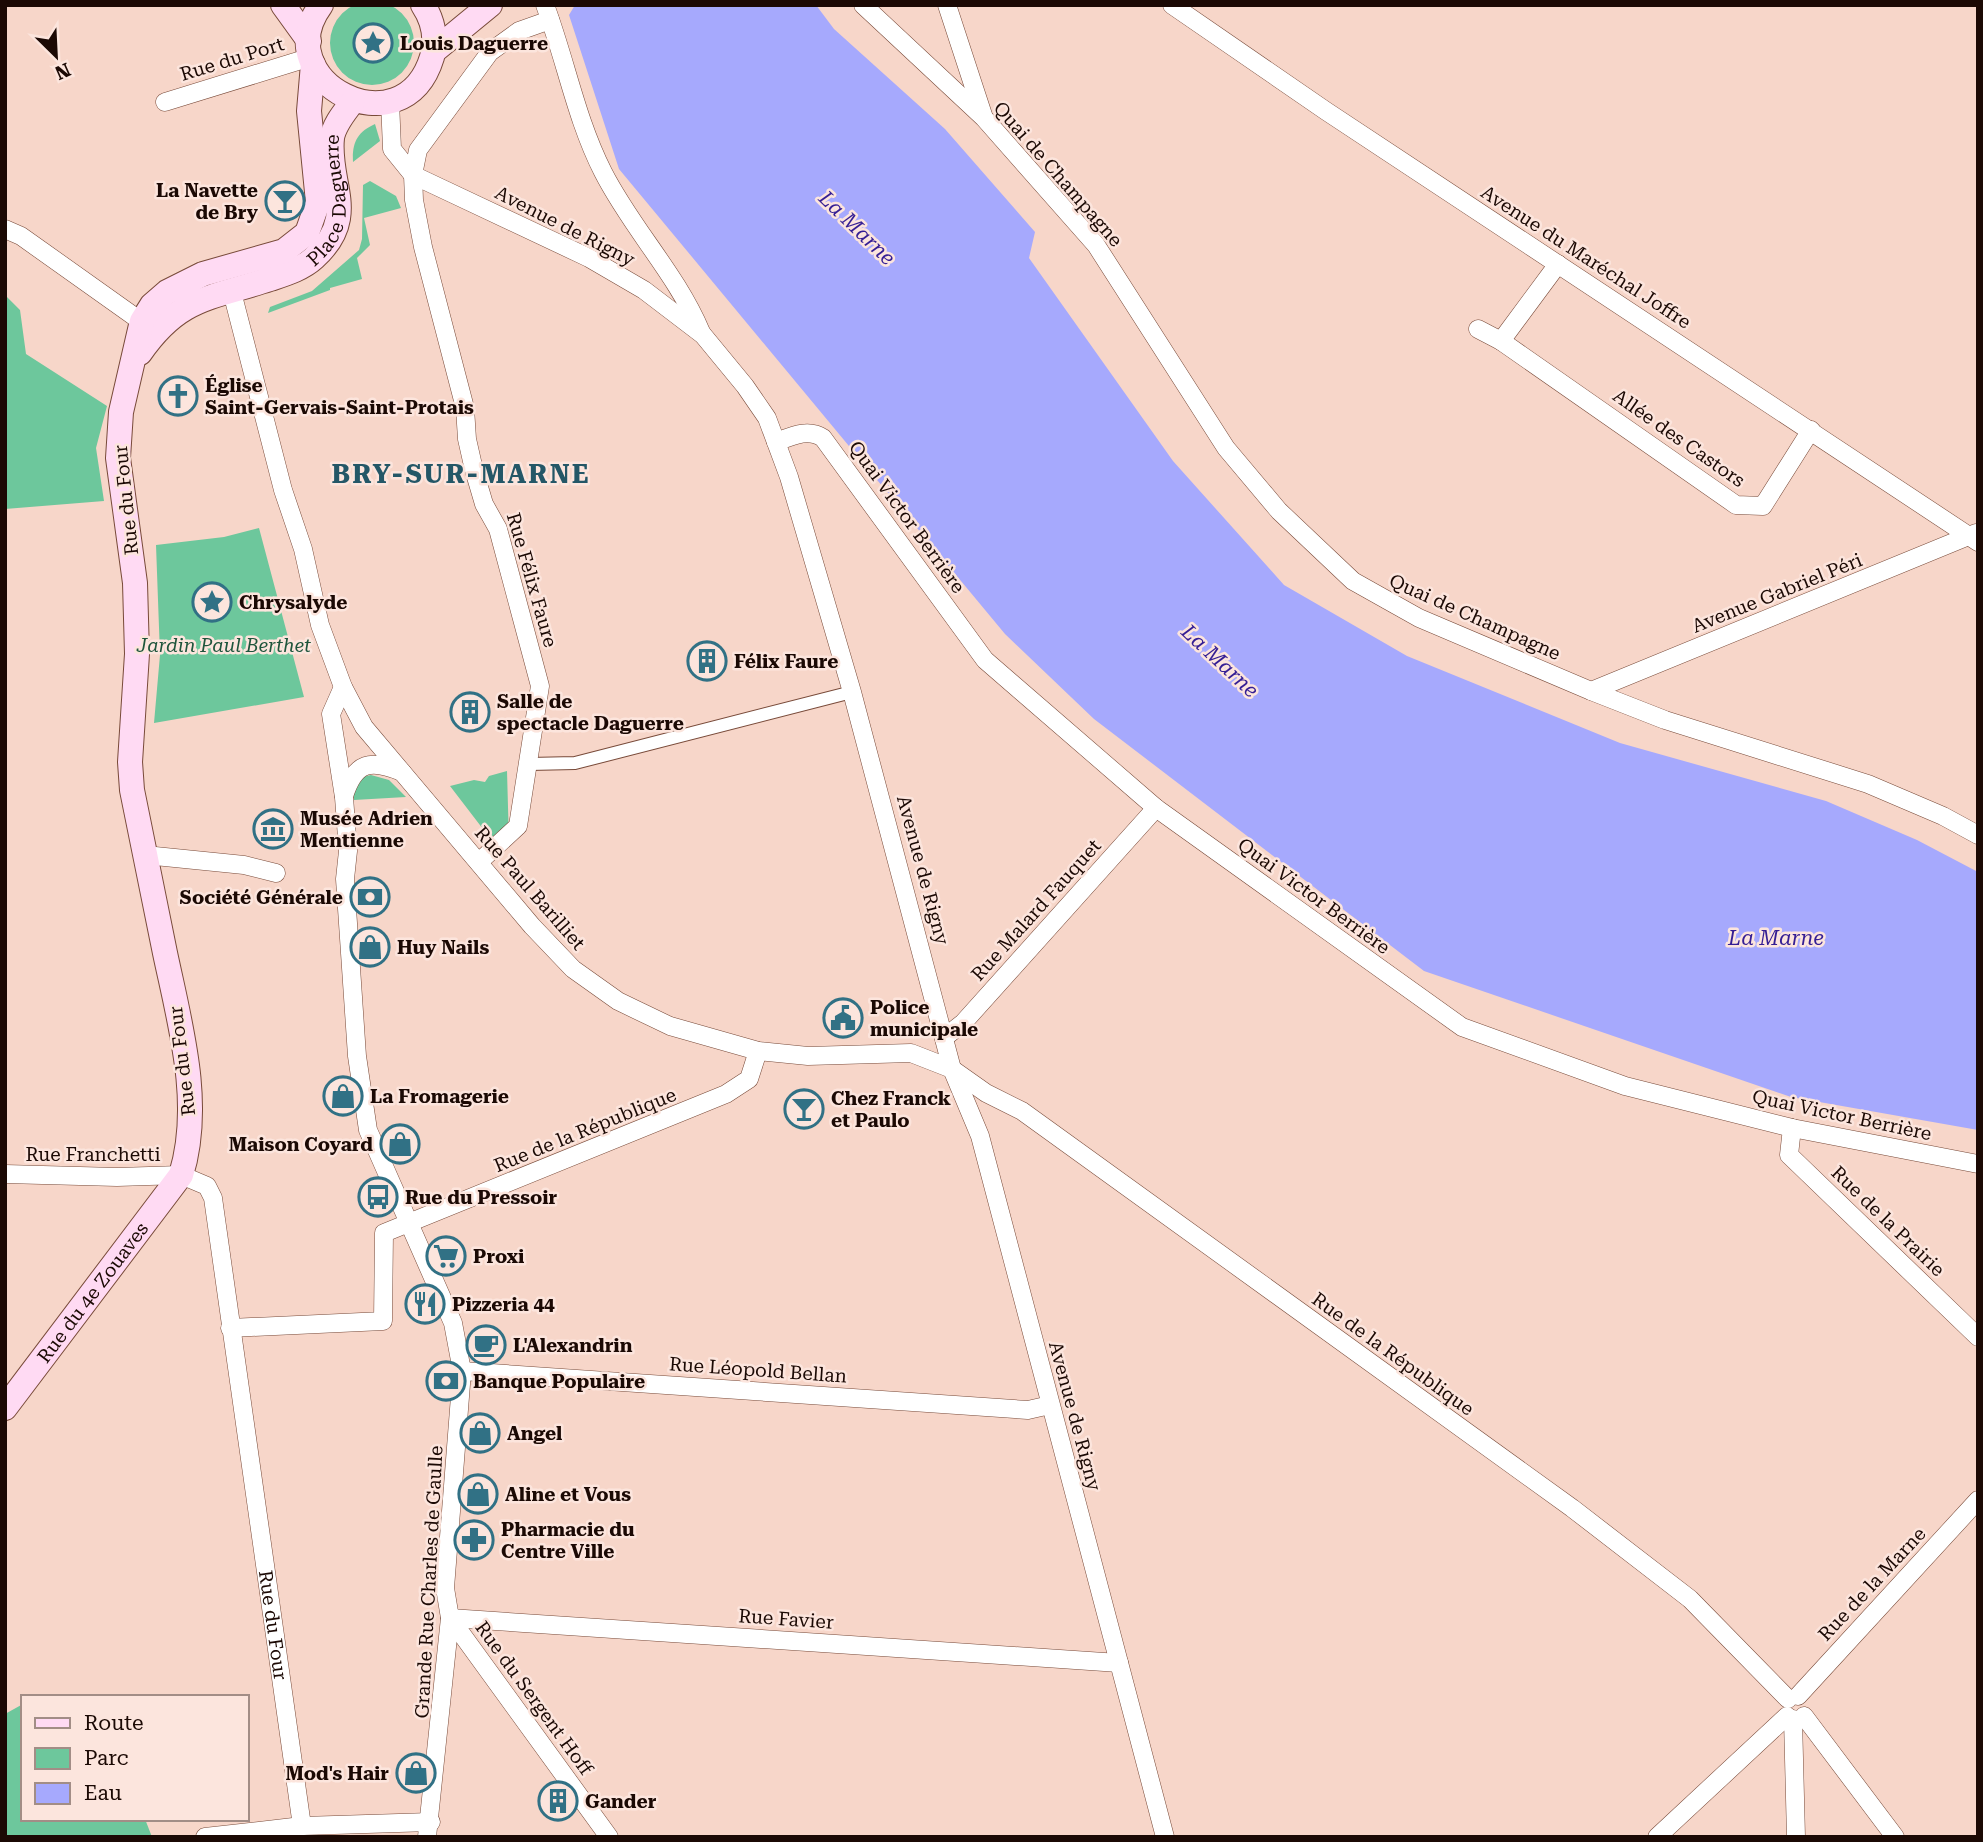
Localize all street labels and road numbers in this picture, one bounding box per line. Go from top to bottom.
street label: Rue du Port [177,32,287,86]
street label: Quai de Champagne [989,97,1127,251]
street label: Place Daguerre [302,133,351,271]
street label: Avenue du Maréchal Joffre [1477,180,1695,334]
street label: Avenue de Rigny [491,181,639,271]
street label: Allée des Castors [1609,384,1749,492]
street label: Quai Victor Berrière [844,436,970,598]
street label: Rue du Four [109,444,143,556]
street label: Rue Félix Faure [502,510,562,650]
street label: Avenue Gabriel Péri [1689,548,1865,638]
street label: Quai de Champagne [1386,569,1564,665]
street label: Avenue de Rigny [892,793,954,948]
street label: Rue Paul Barilliet [470,821,590,955]
street label: Quai Victor Berrière [1233,833,1395,959]
street label: Rue Malard Fauquet [966,834,1106,986]
street label: Rue du Four [164,1005,200,1117]
street label: Rue de la République [491,1083,679,1177]
street label: Quai Victor Berrière [1750,1085,1934,1145]
street label: Rue Franchetti [25,1143,161,1166]
street label: Rue de la Prairie [1826,1161,1950,1281]
street label: Rue du 4e Zouaves [32,1217,153,1367]
street label: Rue de la République [1308,1288,1478,1420]
street label: Avenue de Rigny [1044,1339,1106,1494]
street label: Rue Léopold Bellan [668,1352,848,1388]
street label: Grande Rue Charles de Gaulle [410,1445,448,1719]
street label: Rue de la Marne [1813,1522,1931,1646]
street label: Rue du Four [254,1569,293,1682]
street label: Rue Favier [738,1604,835,1634]
street label: Rue du Sergent Hoff [470,1617,598,1780]

